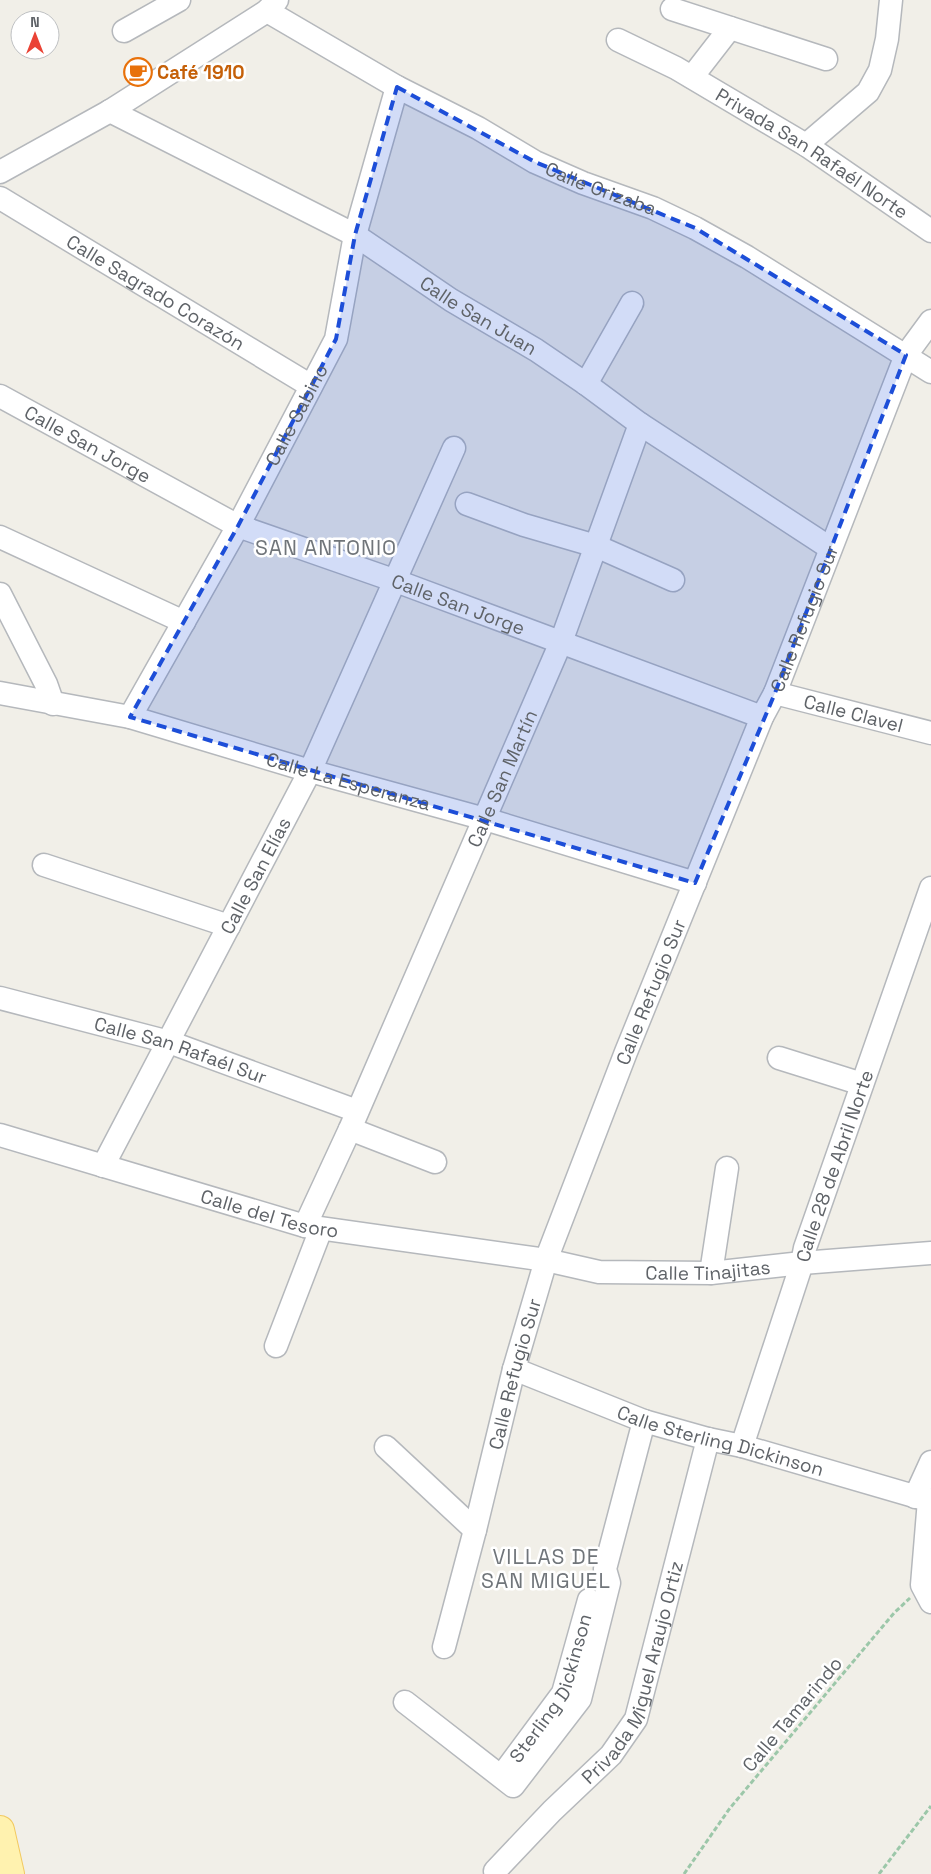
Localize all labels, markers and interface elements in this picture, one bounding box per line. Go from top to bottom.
north arrow [10,10,60,60]
text: N [30,13,40,31]
cafe icon: Café 1910 [123,57,153,87]
place label: Café 1910 [157,60,245,85]
street label: Privada San Rafaél Norte [711,82,913,225]
street label: Calle Orizaba [541,156,660,221]
street label: Calle Sagrado Corazón [62,229,249,356]
street label: Calle San Juan [415,270,541,361]
street label: Calle Sabino [260,360,334,470]
street label: Calle San Jorge [20,400,155,489]
district label: SAN ANTONIO [255,534,397,561]
street label: Calle Refugio Sur [765,542,844,696]
street label: Calle San Jorge [388,568,528,641]
street label: Calle Clavel [801,689,906,738]
street label: Calle San Martín [462,706,543,851]
street label: Calle La Esperanza [263,747,433,816]
street label: Calle San Elías [215,813,297,938]
street label: Calle Refugio Sur [610,915,692,1069]
street label: Calle San Rafaél Sur [91,1011,270,1090]
street label: Calle 28 de Abril Norte [791,1067,879,1264]
street label: Calle del Tesoro [198,1184,340,1244]
street label: Calle Tinajitas [645,1255,772,1286]
street label: Calle Refugio Sur [483,1296,547,1452]
street label: Calle Sterling Dickinson [613,1400,827,1482]
district label: VILLAS DE SAN MIGUEL [481,1543,611,1594]
street label: Privada Miguel Araujo Ortiz [576,1558,689,1790]
street label: Sterling Dickinson [504,1611,598,1768]
street label: Calle Tamarindo [737,1651,848,1777]

